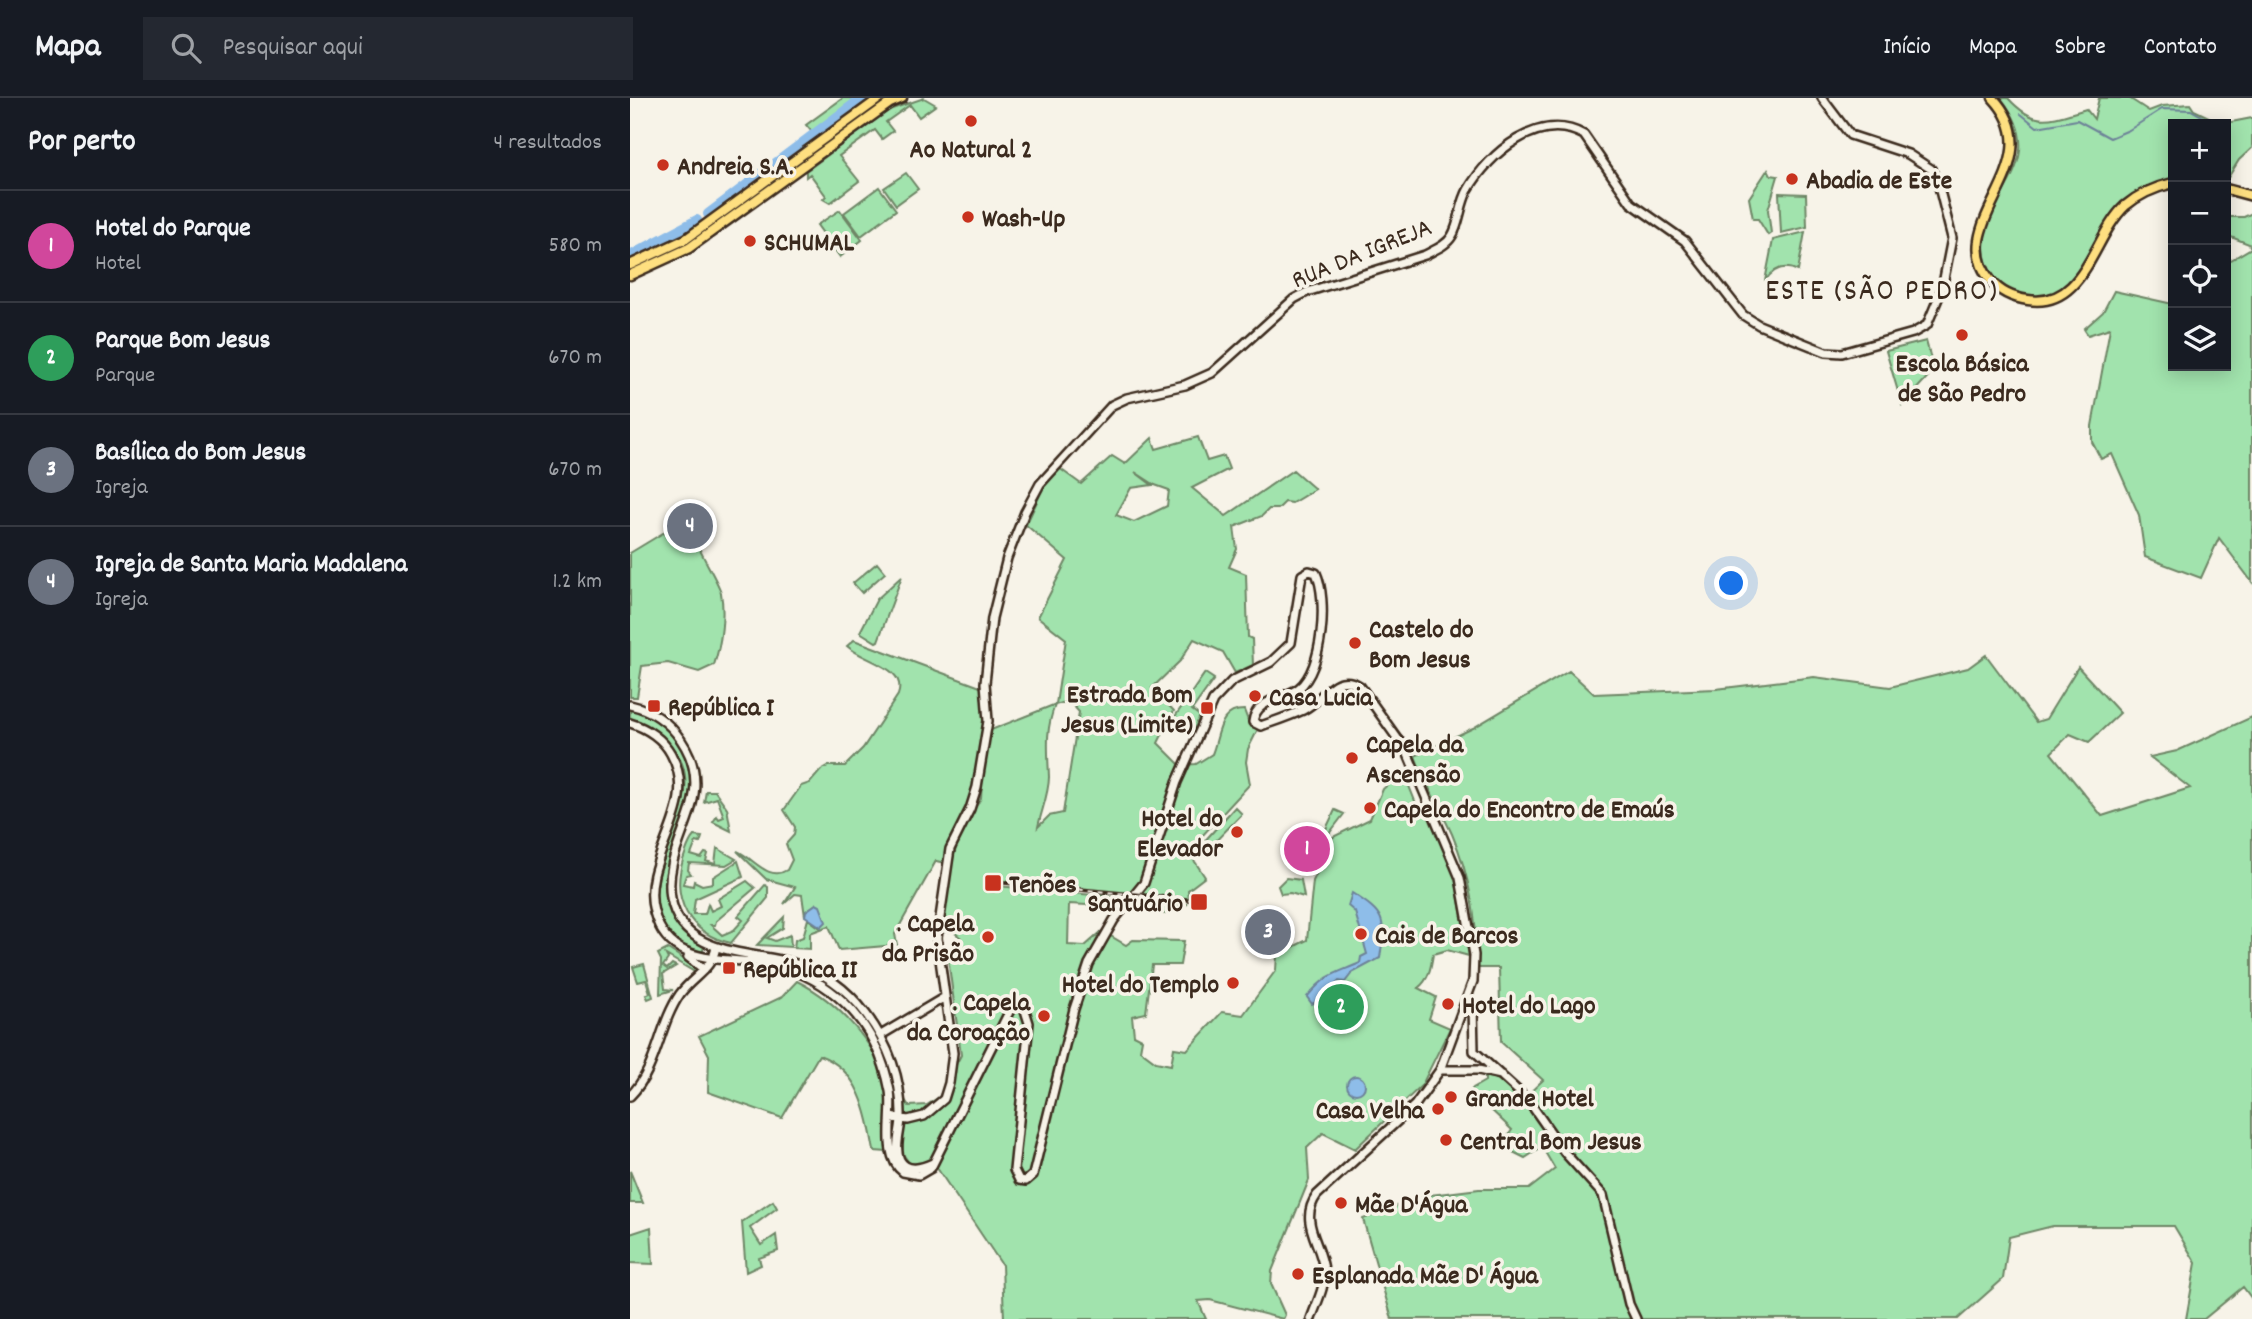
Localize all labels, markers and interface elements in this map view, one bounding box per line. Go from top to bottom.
search box [143,17,633,80]
text: Mapa [35,25,101,72]
icon: search [167,29,205,67]
text: Pesquisar aqui [223,30,363,67]
text: Início [1883,31,1931,65]
text: Mapa [1969,31,2017,65]
text: Sobre [2055,31,2106,65]
text: Contato [2144,31,2217,65]
marker: Ao Natural 2 [963,113,979,129]
map controls [2168,119,2231,371]
button: + [2168,119,2231,182]
text: Por perto [28,122,136,165]
text: 4 resultados [493,127,602,160]
place label: Ao Natural 2 [910,133,1032,170]
place label: Andreia S.A. [677,150,794,187]
marker: Andreia S.A. [655,157,671,173]
place label: Abadia de Este [1806,164,1952,201]
marker: Abadia de Este [1784,171,1800,187]
button: − [2168,182,2231,245]
place label: Wash-Up [982,202,1065,239]
marker: Wash-Up [960,209,976,225]
street label: RUA DA IGREJA [1287,210,1438,300]
text: Hotel do Parque [95,211,251,248]
place label: SCHUMAL [764,226,855,263]
text: 1 [48,230,54,263]
text: 580 m [549,230,602,263]
marker: SCHUMAL [742,233,758,249]
button: locate [2168,245,2231,308]
text: Hotel [95,248,141,281]
district label: ESTE (SÃO PEDRO) [1765,272,1999,315]
button: layers [2168,308,2231,371]
text: Parque Bom Jesus [95,323,271,360]
marker: Escola Básica de São Pedro [1954,327,1970,343]
text: 2 [46,342,56,375]
text: 670 m [548,342,602,375]
place label: Escola Básica de São Pedro [1896,347,2029,414]
text: Parque [95,360,155,393]
text: Basílica do Bom Jesus [95,435,306,472]
text: 3 [46,454,56,487]
text: 670 m [548,454,602,487]
text: Igreja [95,472,148,505]
pin: 4 [667,500,713,552]
text: Igreja de Santa Maria Madalena [95,547,407,584]
text: 4 [46,566,56,599]
text: 1.2 km [553,566,602,599]
your location [1714,566,1748,600]
text: Igreja [95,584,148,617]
place label: Castelo do Bom Jesus [1369,613,1474,680]
marker: Castelo do Bom Jesus [1347,635,1363,651]
place label: Estrada Bom Jesus (Limite) [1061,678,1193,745]
place label: Casa Lucia [1269,681,1373,718]
marker: Casa Lucia [1247,688,1263,704]
place label: República I [668,691,775,728]
marker: República I [646,698,662,714]
marker: Estrada Bom Jesus (Limite) [1199,700,1215,716]
place label: Capela da Ascensão [1366,728,1464,795]
marker: Capela da Ascensão [1344,750,1360,766]
place label: Capela do Encontro de Emaús [1384,793,1675,830]
marker: Capela do Encontro de Emaús [1362,800,1378,816]
place label: Hotel do Elevador [1137,802,1223,869]
pin: 1 [1284,823,1330,875]
marker: Hotel do Elevador [1229,824,1245,840]
place label: Tenões [1009,868,1077,905]
marker: Tenões [983,873,1003,893]
place label: Santuário [1088,887,1183,924]
marker: Santuário [1189,892,1209,912]
pin: 3 [1245,906,1291,958]
place label: . Capela da Prisão [882,907,975,974]
place label: Cais de Barcos [1375,919,1518,956]
marker: Cais de Barcos [1353,926,1369,942]
marker: . Capela da Prisão [980,929,996,945]
place label: República II [743,953,858,990]
marker: República II [721,960,737,976]
place label: Hotel do Templo [1062,968,1219,1005]
marker: Hotel do Templo [1225,975,1241,991]
pin: 2 [1318,981,1364,1033]
place label: . Capela da Coroação [907,986,1031,1053]
place label: Hotel do Lago [1462,989,1596,1026]
marker: Hotel do Lago [1440,996,1456,1012]
marker: . Capela da Coroação [1036,1008,1052,1024]
place label: Grande Hotel [1465,1082,1594,1119]
marker: Grande Hotel [1443,1089,1459,1105]
place label: Casa Velha [1316,1094,1425,1131]
marker: Casa Velha [1430,1101,1446,1117]
place label: Central Bom Jesus [1460,1125,1642,1162]
marker: Central Bom Jesus [1438,1132,1454,1148]
place label: Mãe D'Água [1355,1188,1468,1225]
marker: Mãe D'Água [1333,1195,1349,1211]
place label: Esplanada Mãe D' Água [1312,1259,1539,1296]
marker: Esplanada Mãe D' Água [1290,1266,1306,1282]

